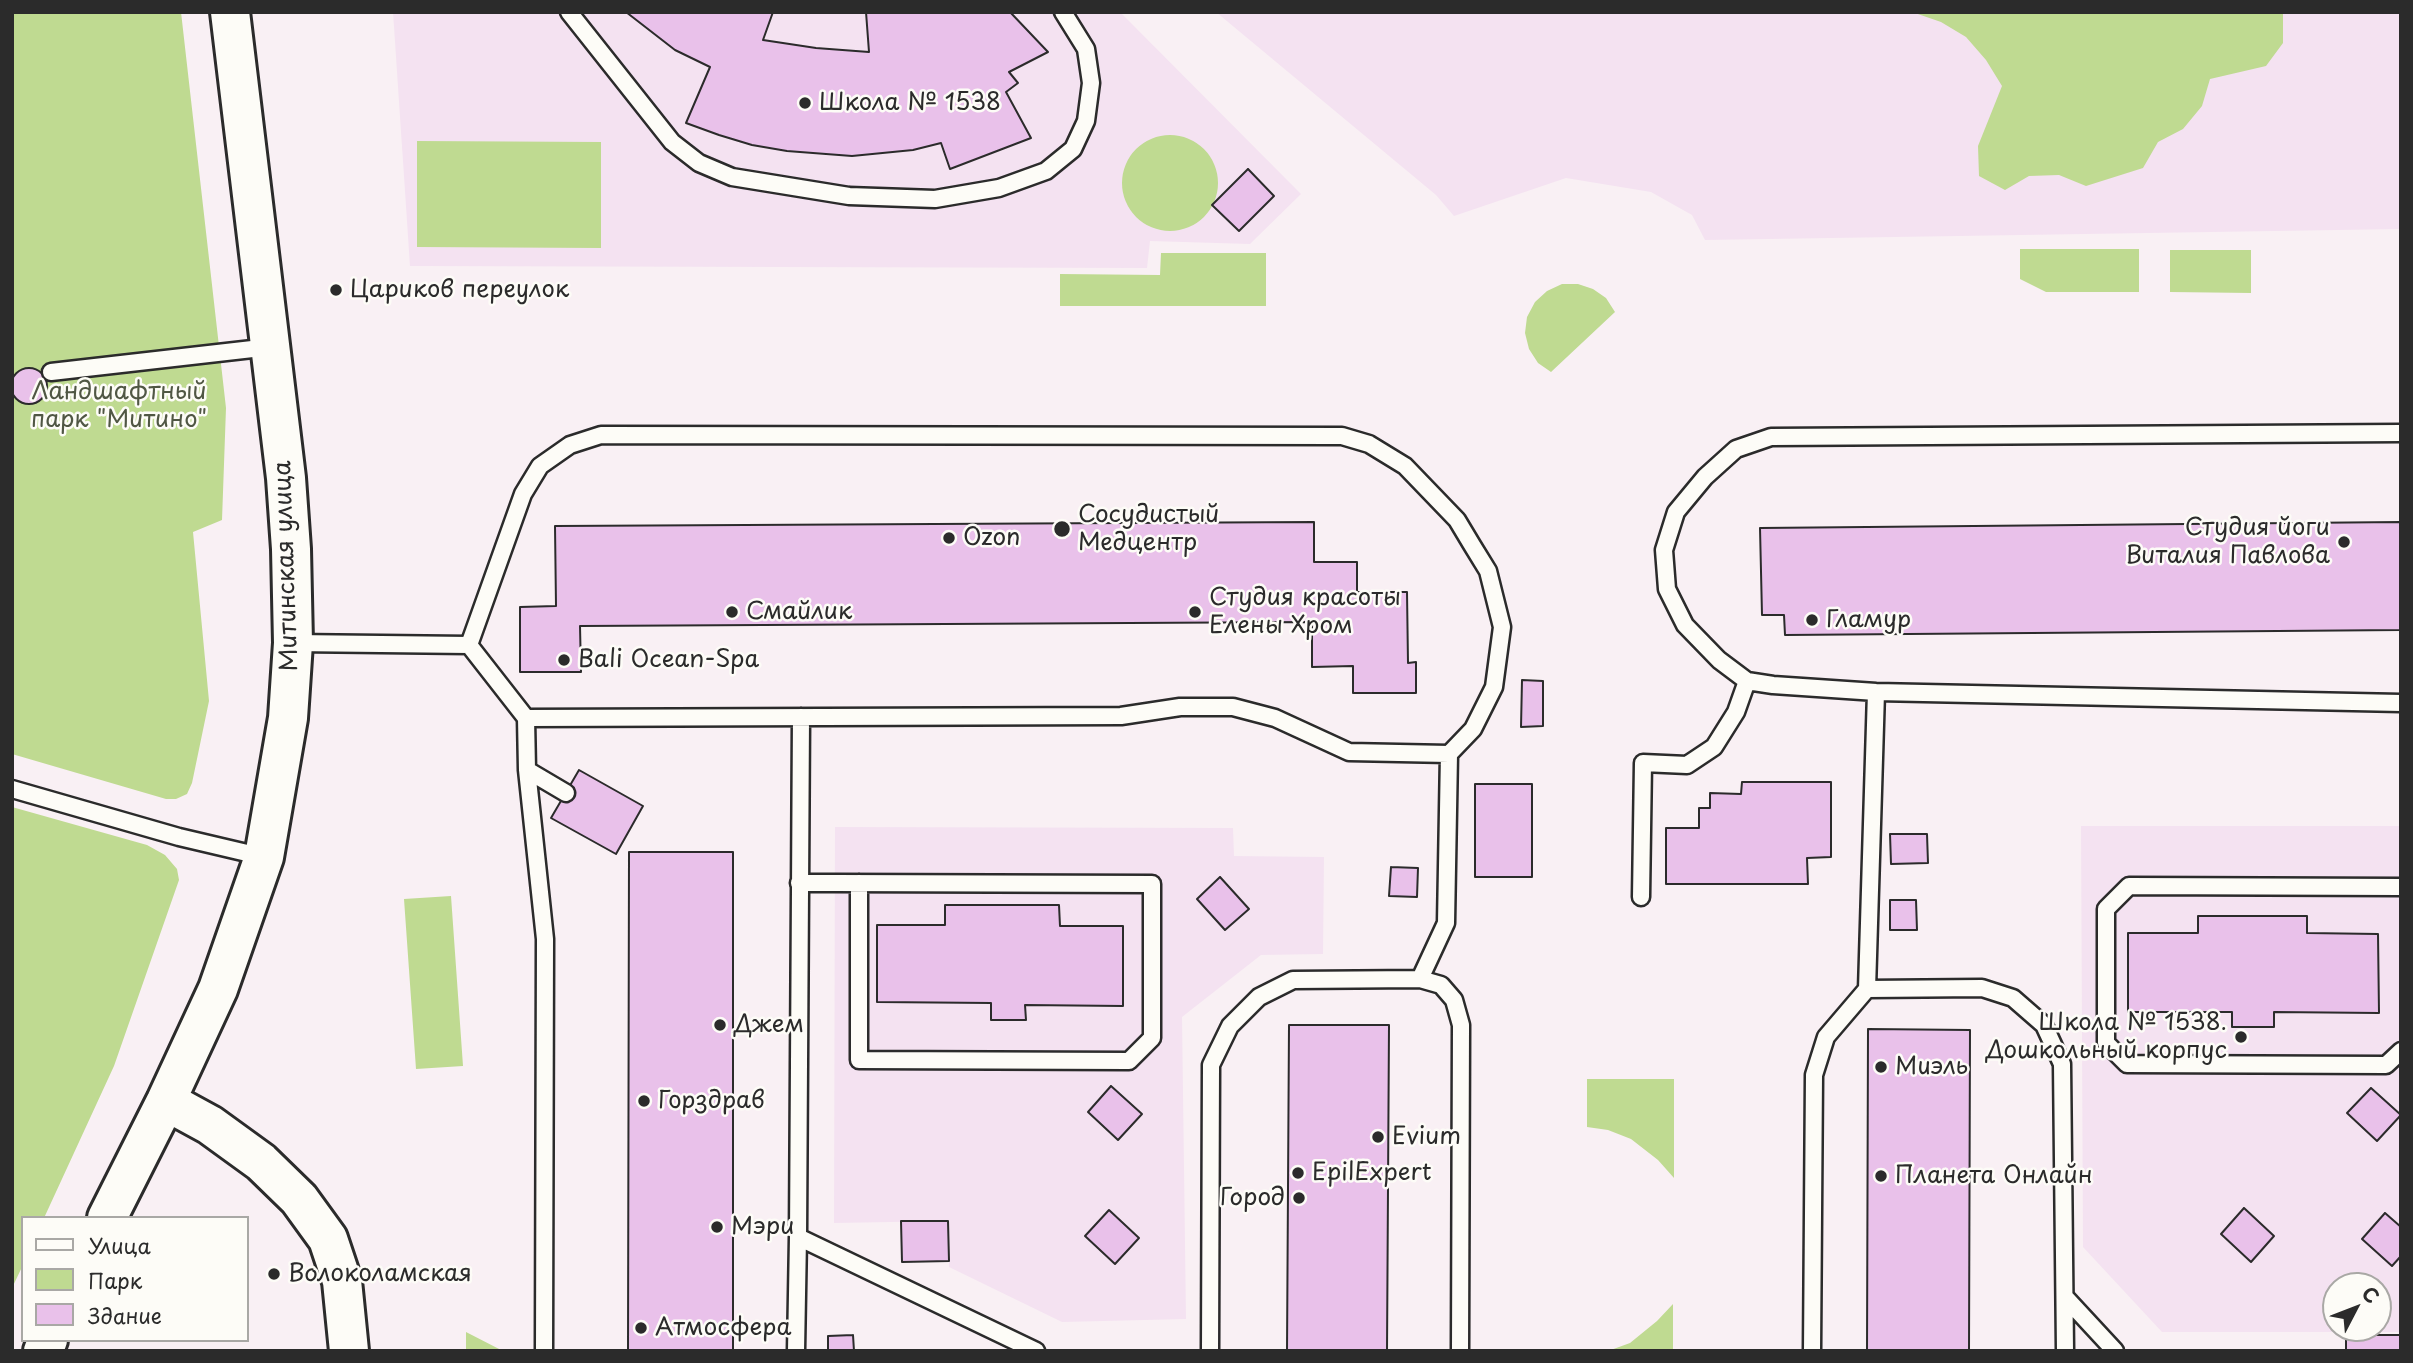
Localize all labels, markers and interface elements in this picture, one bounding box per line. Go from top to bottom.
place label: Школа № 1538 [819,89,1001,117]
marker: Школа № 1538 [797,95,813,111]
place label: Цариков переулок [350,276,569,304]
marker: Цариков переулок [328,282,344,298]
park label: Ландшафтный парк "Митино" [31,378,207,434]
street label: Митинская улица [269,460,305,672]
place label: Сосудистый Медцентр [1078,501,1219,557]
place label: Студия йоги Виталия Павлова [2125,514,2330,570]
marker: Сосудистый Медцентр [1052,519,1072,539]
place label: Ozon [963,524,1020,552]
marker: Ozon [941,530,957,546]
marker: Студия йоги Виталия Павлова [2336,534,2352,550]
place label: Студия красоты Елены Хром [1209,584,1401,640]
place label: Смайлик [746,598,852,626]
marker: Смайлик [724,604,740,620]
marker: Студия красоты Елены Хром [1187,604,1203,620]
place label: Гламур [1826,606,1911,634]
marker: Гламур [1804,612,1820,628]
place label: Bali Ocean-Spa [578,646,759,674]
marker: Bali Ocean-Spa [556,652,572,668]
place label: Школа № 1538. Дошкольный корпус [1986,1009,2227,1065]
place label: Джем [734,1011,804,1039]
marker: Джем [712,1017,728,1033]
marker: Школа № 1538. Дошкольный корпус [2233,1029,2249,1045]
place label: Миэль [1895,1053,1968,1081]
marker: Миэль [1873,1059,1889,1075]
place label: Горздрав [658,1087,765,1115]
marker: Горздрав [636,1093,652,1109]
place label: Evium [1392,1123,1461,1151]
marker: Evium [1370,1129,1386,1145]
place label: EpilExpert [1312,1159,1431,1187]
place label: Планета Онлайн [1895,1162,2093,1190]
marker: EpilExpert [1290,1165,1306,1181]
marker: Планета Онлайн [1873,1168,1889,1184]
place label: Город [1220,1184,1285,1212]
marker: Город [1291,1190,1307,1206]
place label: Мэри [731,1213,794,1241]
legend [21,1216,248,1342]
marker: Мэри [709,1219,725,1235]
text: Улица [88,1229,151,1261]
place label: Волоколамская [288,1260,472,1288]
text: Парк [88,1264,142,1296]
marker: Волоколамская [266,1266,282,1282]
north arrow [2322,1272,2392,1342]
text: С [2356,1280,2386,1309]
text: Здание [88,1299,162,1331]
place label: Атмосфера [655,1314,791,1342]
marker: Атмосфера [633,1320,649,1336]

